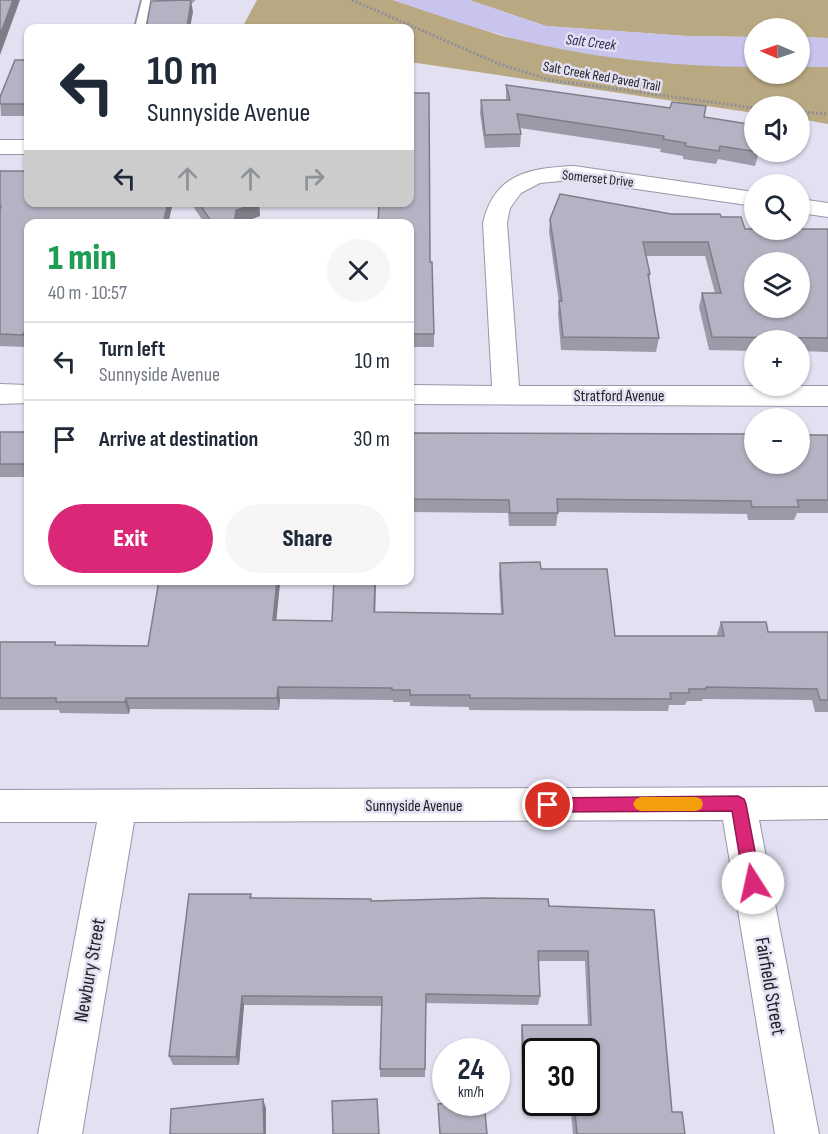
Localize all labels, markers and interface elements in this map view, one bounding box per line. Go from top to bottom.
north arrow [744,18,810,84]
map controls [744,18,810,474]
water label: Salt Creek [565,30,617,55]
text: 10 m [147,46,218,97]
icon: left [48,48,126,126]
street label: Salt Creek Red Paved Trail [542,58,662,95]
button: sound [744,96,810,162]
text: Sunnyside Avenue [147,97,310,129]
icon: left [108,162,141,195]
icon: ahead [171,162,204,195]
icon: ahead [234,162,267,195]
icon: right [297,162,330,195]
street label: Somerset Drive [561,166,635,191]
button: search [744,174,810,240]
text: 1 min [48,237,116,280]
button: close [327,239,390,302]
button: layers [744,252,810,318]
text: 40 m · 10:57 [48,281,127,305]
button: + [744,330,810,396]
text: Turn left [99,336,165,363]
icon: left [48,345,81,378]
text: 10 m [355,348,390,375]
text: Sunnyside Avenue [99,363,220,387]
street label: Stratford Avenue [574,387,664,406]
button: − [744,408,810,474]
icon: arrive [48,423,81,456]
text: Arrive at destination [99,426,258,453]
text: 30 m [353,426,390,453]
button: Exit [48,504,213,573]
button: Share [225,504,390,573]
pin [522,779,573,830]
icon: arrive [531,788,564,821]
street label: Sunnyside Avenue [366,797,462,816]
position arrow [721,851,785,915]
street label: Newbury Street [69,916,111,1024]
street label: Fairfield Street [750,935,790,1037]
speed limit sign: 30 [522,1038,600,1116]
text: 24 [458,1052,484,1088]
text: km/h [458,1083,484,1102]

